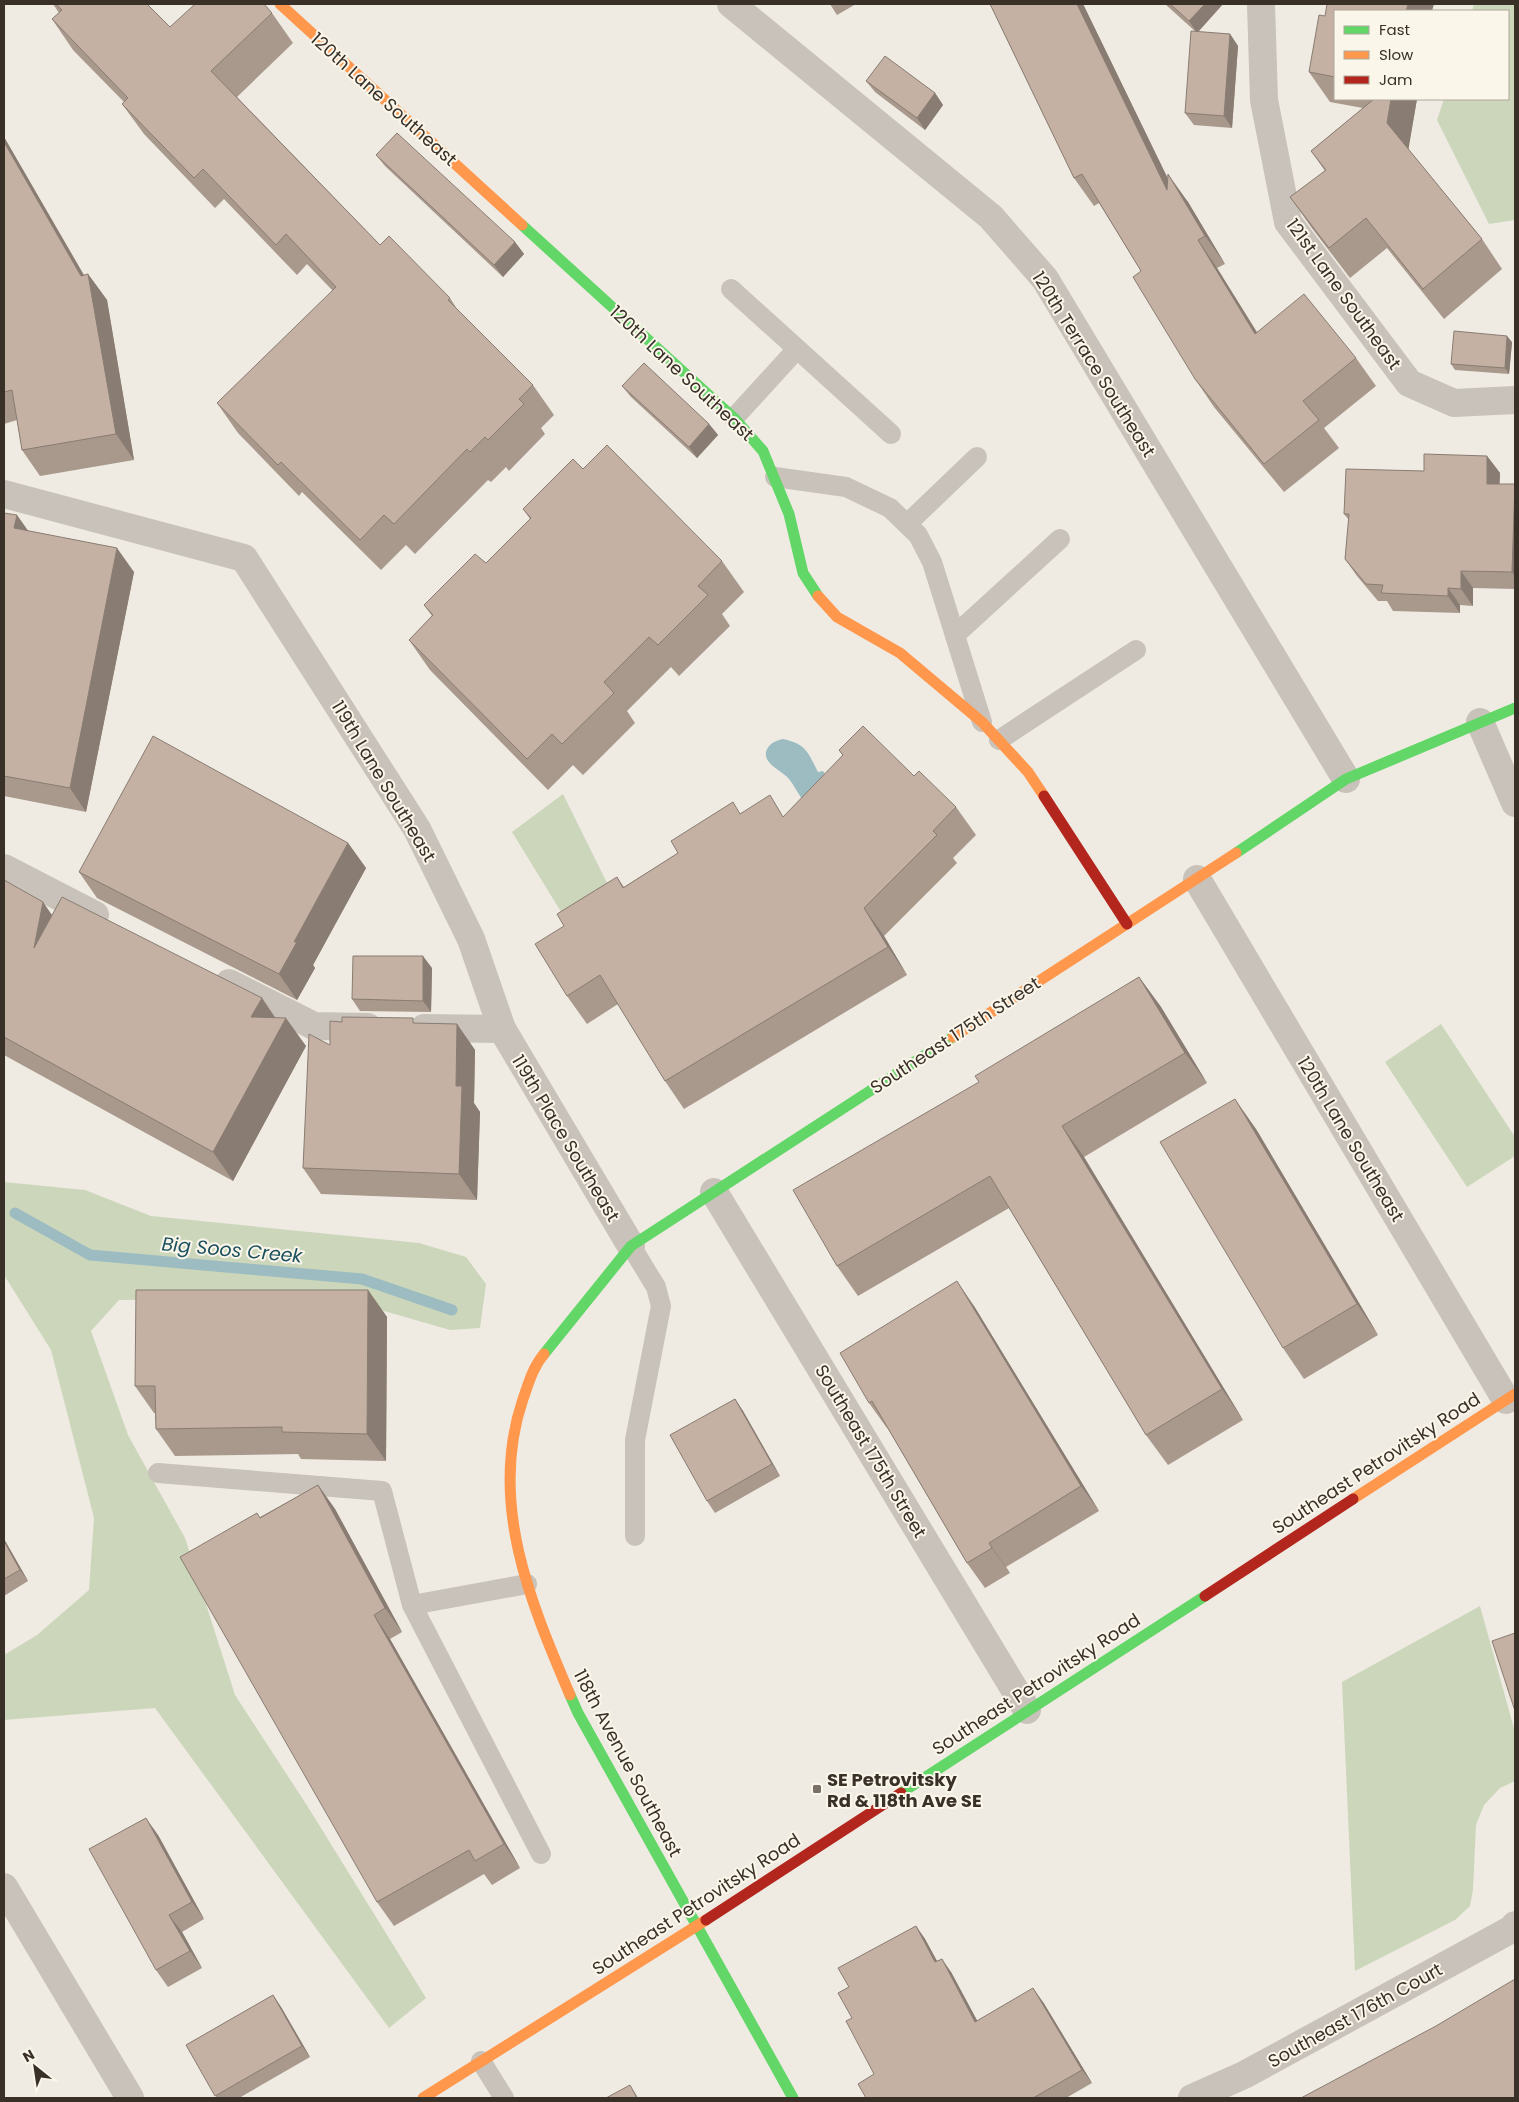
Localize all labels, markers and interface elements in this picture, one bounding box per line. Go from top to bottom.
legend [1334,10,1509,100]
text: Fast [1379,19,1410,40]
street label: 120th Lane Southeast [306,27,462,171]
text: Slow [1379,44,1414,65]
text: Jam [1379,69,1413,90]
street label: 121st Lane Southeast [1281,213,1407,375]
street label: 120th Terrace Southeast [1027,266,1161,462]
street label: 120th Lane Southeast [604,300,760,446]
street label: 119th Lane Southeast [326,696,442,866]
street label: Southeast 175th Street [865,971,1045,1099]
street label: 119th Place Southeast [506,1050,626,1226]
street label: 120th Lane Southeast [1292,1052,1410,1226]
water label: Big Soos Creek [161,1230,305,1270]
street label: Southeast 175th Street [809,1360,933,1542]
street label: Southeast Petrovitsky Road [1267,1386,1485,1540]
street label: Southeast Petrovitsky Road [927,1607,1145,1761]
street label: 118th Avenue Southeast [568,1665,688,1861]
place label: SE Petrovitsky Rd & 118th Ave SE [827,1767,982,1813]
marker: SE Petrovitsky Rd & 118th Ave SE [811,1783,823,1795]
street label: Southeast Petrovitsky Road [587,1827,805,1981]
street label: Southeast 176th Court [1263,1957,1447,2073]
north arrow [10,2042,60,2092]
text: N [19,2044,38,2067]

